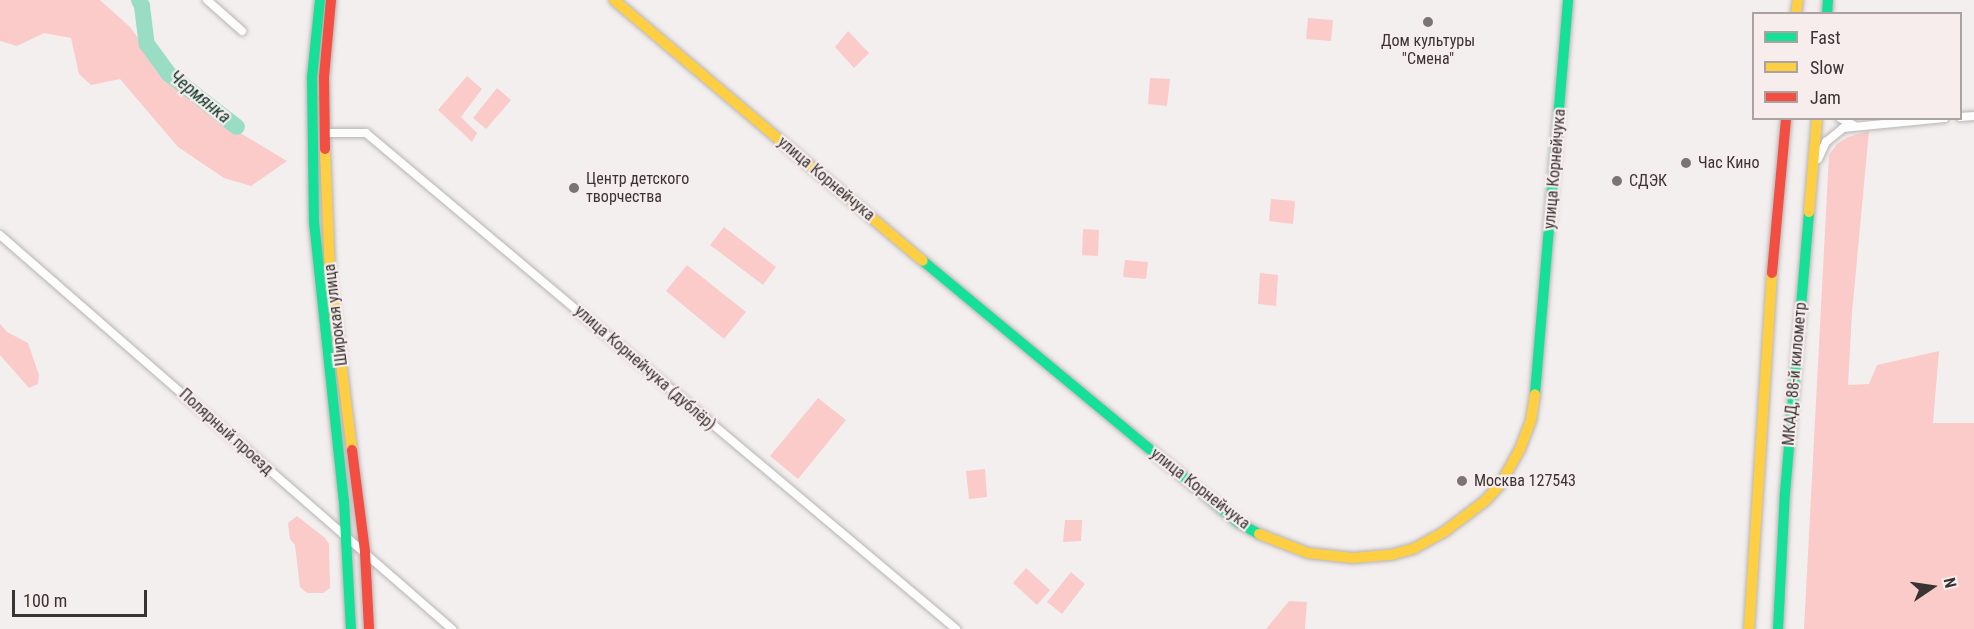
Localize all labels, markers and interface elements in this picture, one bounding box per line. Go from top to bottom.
legend [1752,12,1962,120]
marker: Дом культуры "Смена" [1421,15,1435,29]
text: Fast [1810,27,1841,48]
place label: Дом культуры "Смена" [1381,31,1475,69]
text: Slow [1810,57,1844,78]
water label: Чермянка [165,66,235,128]
text: Jam [1810,87,1841,108]
street label: улица Корнейчука [1540,108,1570,230]
street label: улица Корнейчука [774,133,878,225]
place label: Час Кино [1698,153,1759,173]
marker: Час Кино [1679,156,1693,170]
place label: Центр детского творчества [586,169,689,207]
place label: СДЭК [1629,171,1667,191]
marker: СДЭК [1610,174,1624,188]
marker: Центр детского творчества [567,181,581,195]
street label: Широкая улица [320,263,352,367]
street label: улица Корнейчука (дублёр) [570,301,720,435]
street label: МКАД, 88-й километр [1779,301,1811,447]
street label: Полярный проезд [175,385,277,479]
street label: улица Корнейчука [1147,444,1253,534]
place label: Москва 127543 [1474,471,1576,491]
marker: Москва 127543 [1455,474,1469,488]
north arrow [1902,557,1962,617]
text: N [1940,576,1960,590]
scale bar [15,578,150,616]
text: 100 m [23,590,67,611]

